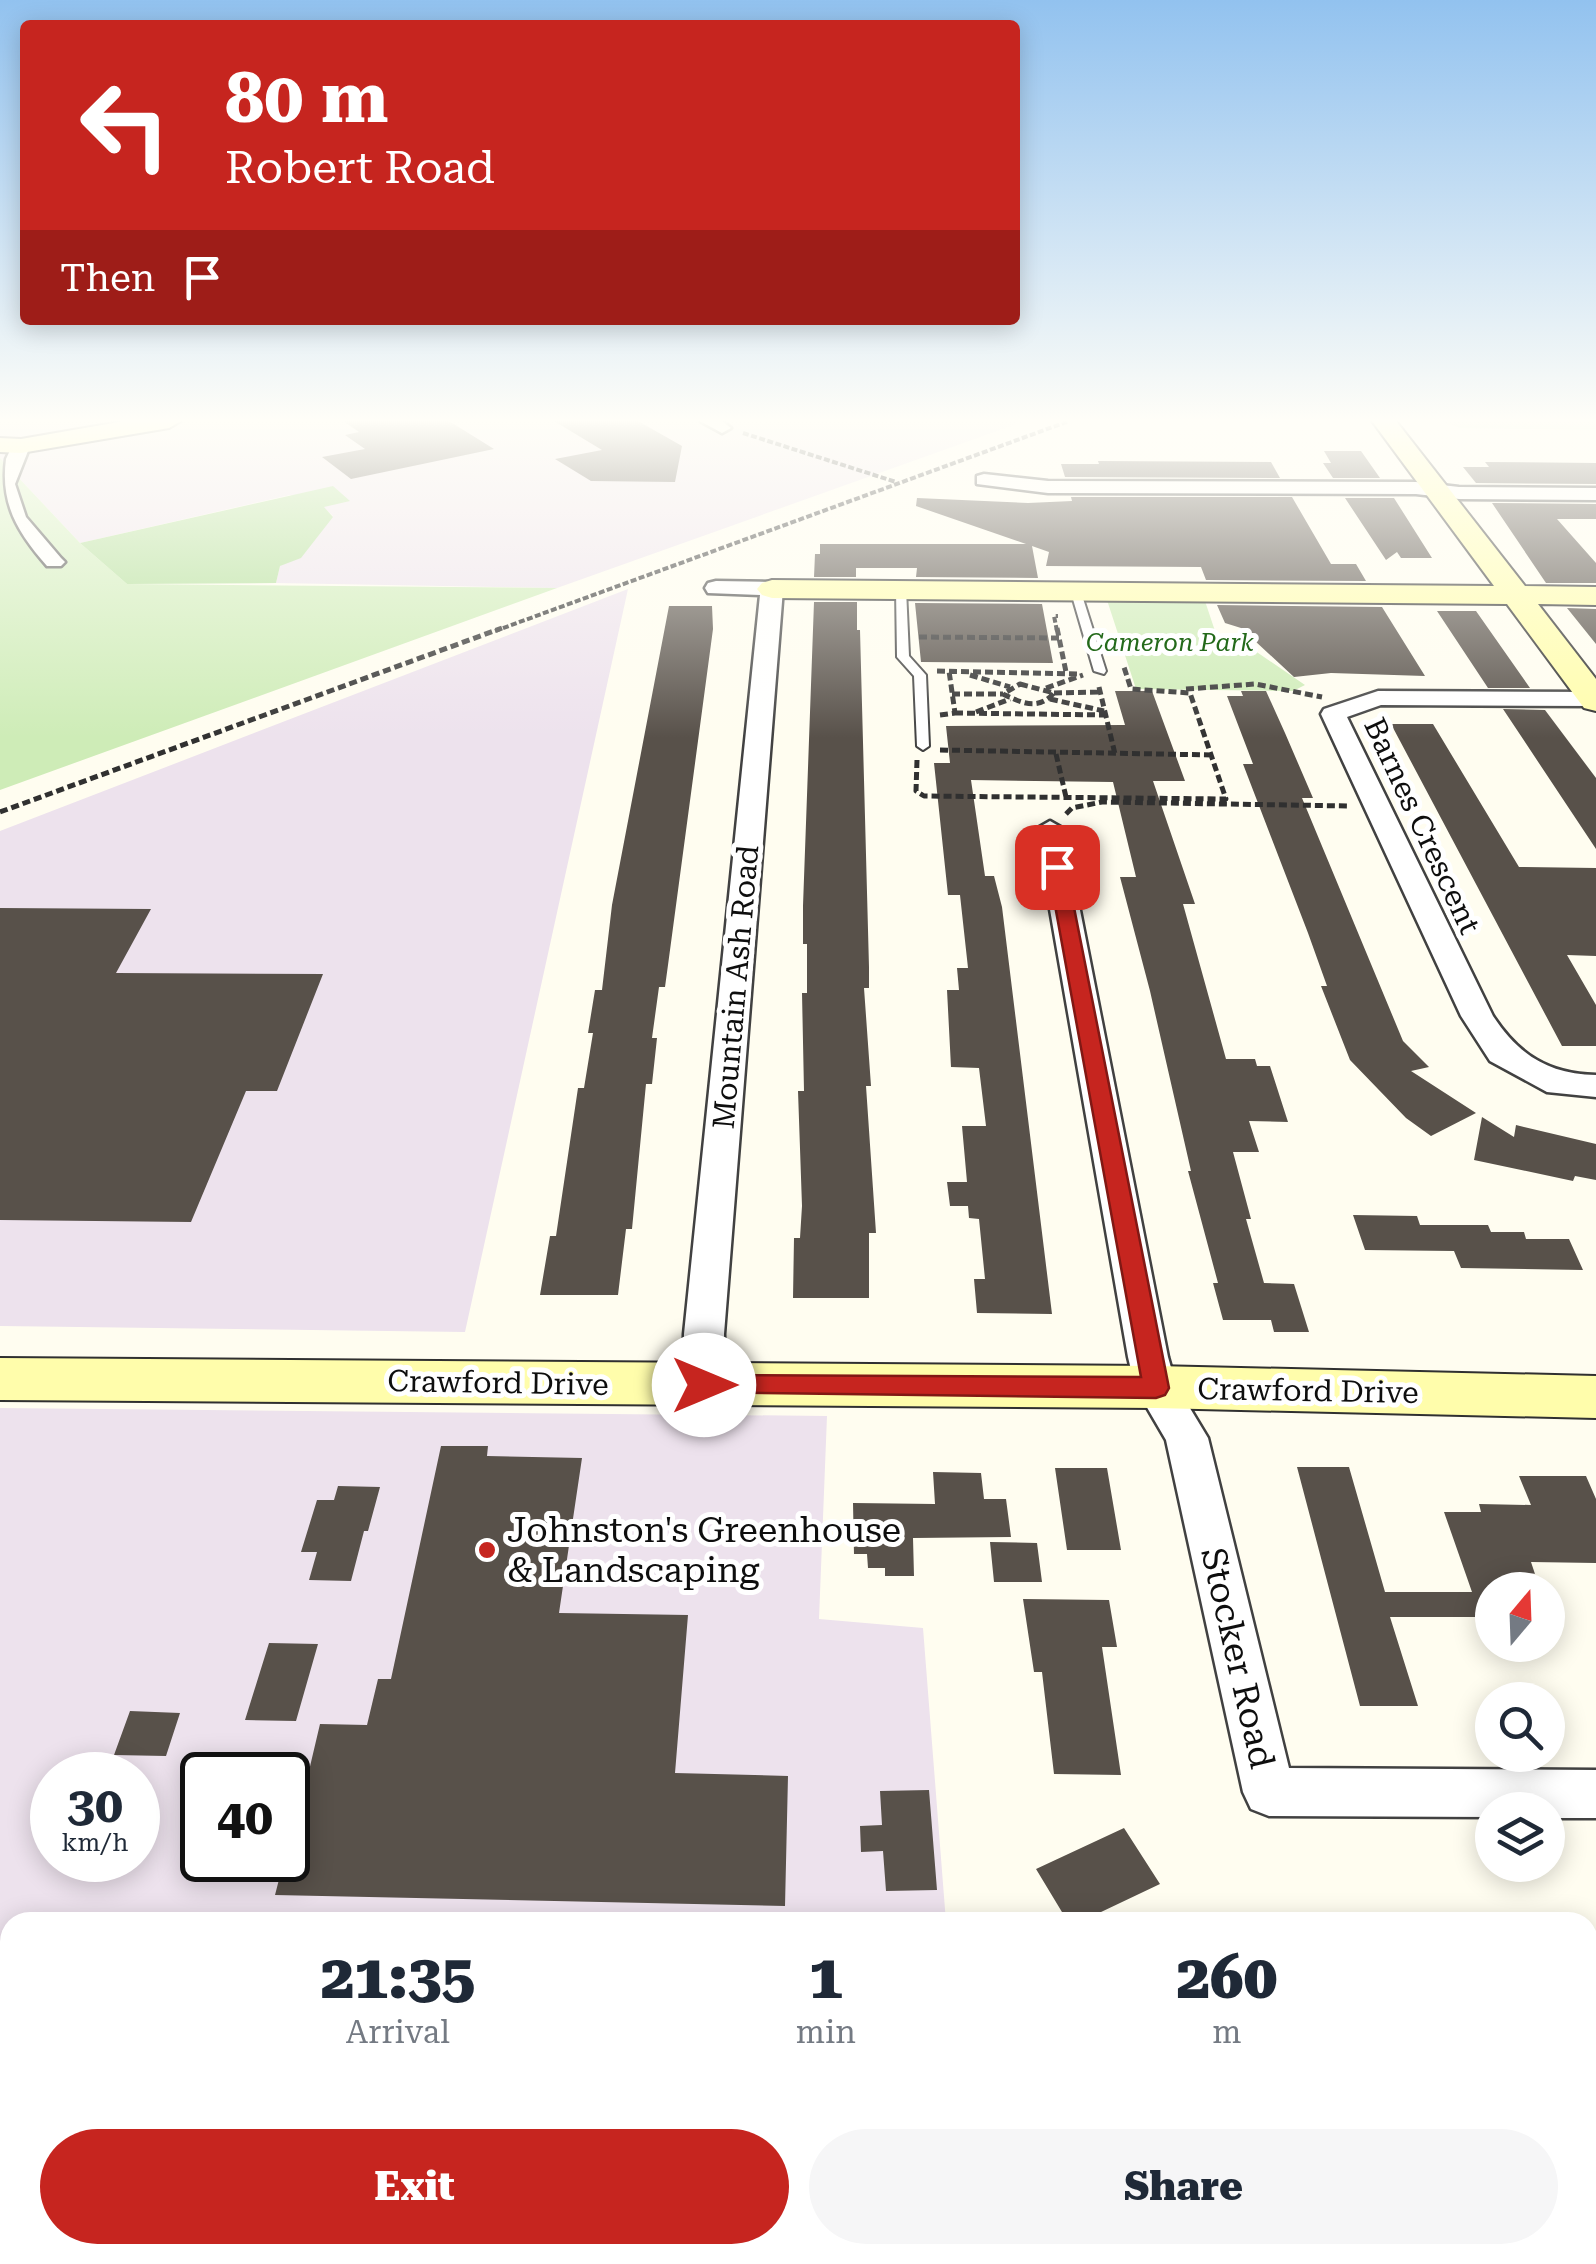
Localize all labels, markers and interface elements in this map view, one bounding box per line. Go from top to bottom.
text: 80 m [225,57,389,139]
icon: left [60,60,190,190]
text: Robert Road [225,141,495,194]
icon: arrive [175,250,230,305]
text: Then [60,256,155,300]
park label: Cameron Park [1086,628,1254,657]
street label: Barnes Crescent [1357,712,1488,939]
pin [1015,825,1100,910]
icon: arrive [1030,840,1085,895]
street label: Mountain Ash Road [706,844,765,1130]
position arrow [652,1333,756,1437]
street label: Crawford Drive [387,1363,609,1402]
street label: Crawford Drive [1197,1371,1419,1410]
place label: Johnston's Greenhouse & Landscaping [507,1510,901,1591]
marker: Johnston's Greenhouse & Landscaping [476,1539,498,1561]
street label: Stocker Road [1192,1544,1283,1772]
north arrow [1475,1572,1565,1662]
map controls [1475,1572,1565,1882]
button: search [1475,1682,1565,1772]
speed limit sign: 40 [180,1752,310,1882]
text: 30 [67,1776,123,1834]
button: layers [1475,1792,1565,1882]
text: km/h [62,1828,128,1857]
text: 21:35 [321,1942,475,2013]
text: 1 [809,1942,843,2013]
text: 260 [1176,1942,1277,2013]
text: Arrival [346,2013,450,2051]
text: min [796,2013,856,2051]
text: m [1212,2013,1241,2051]
button: Exit [40,2129,789,2244]
button: Share [809,2129,1558,2244]

